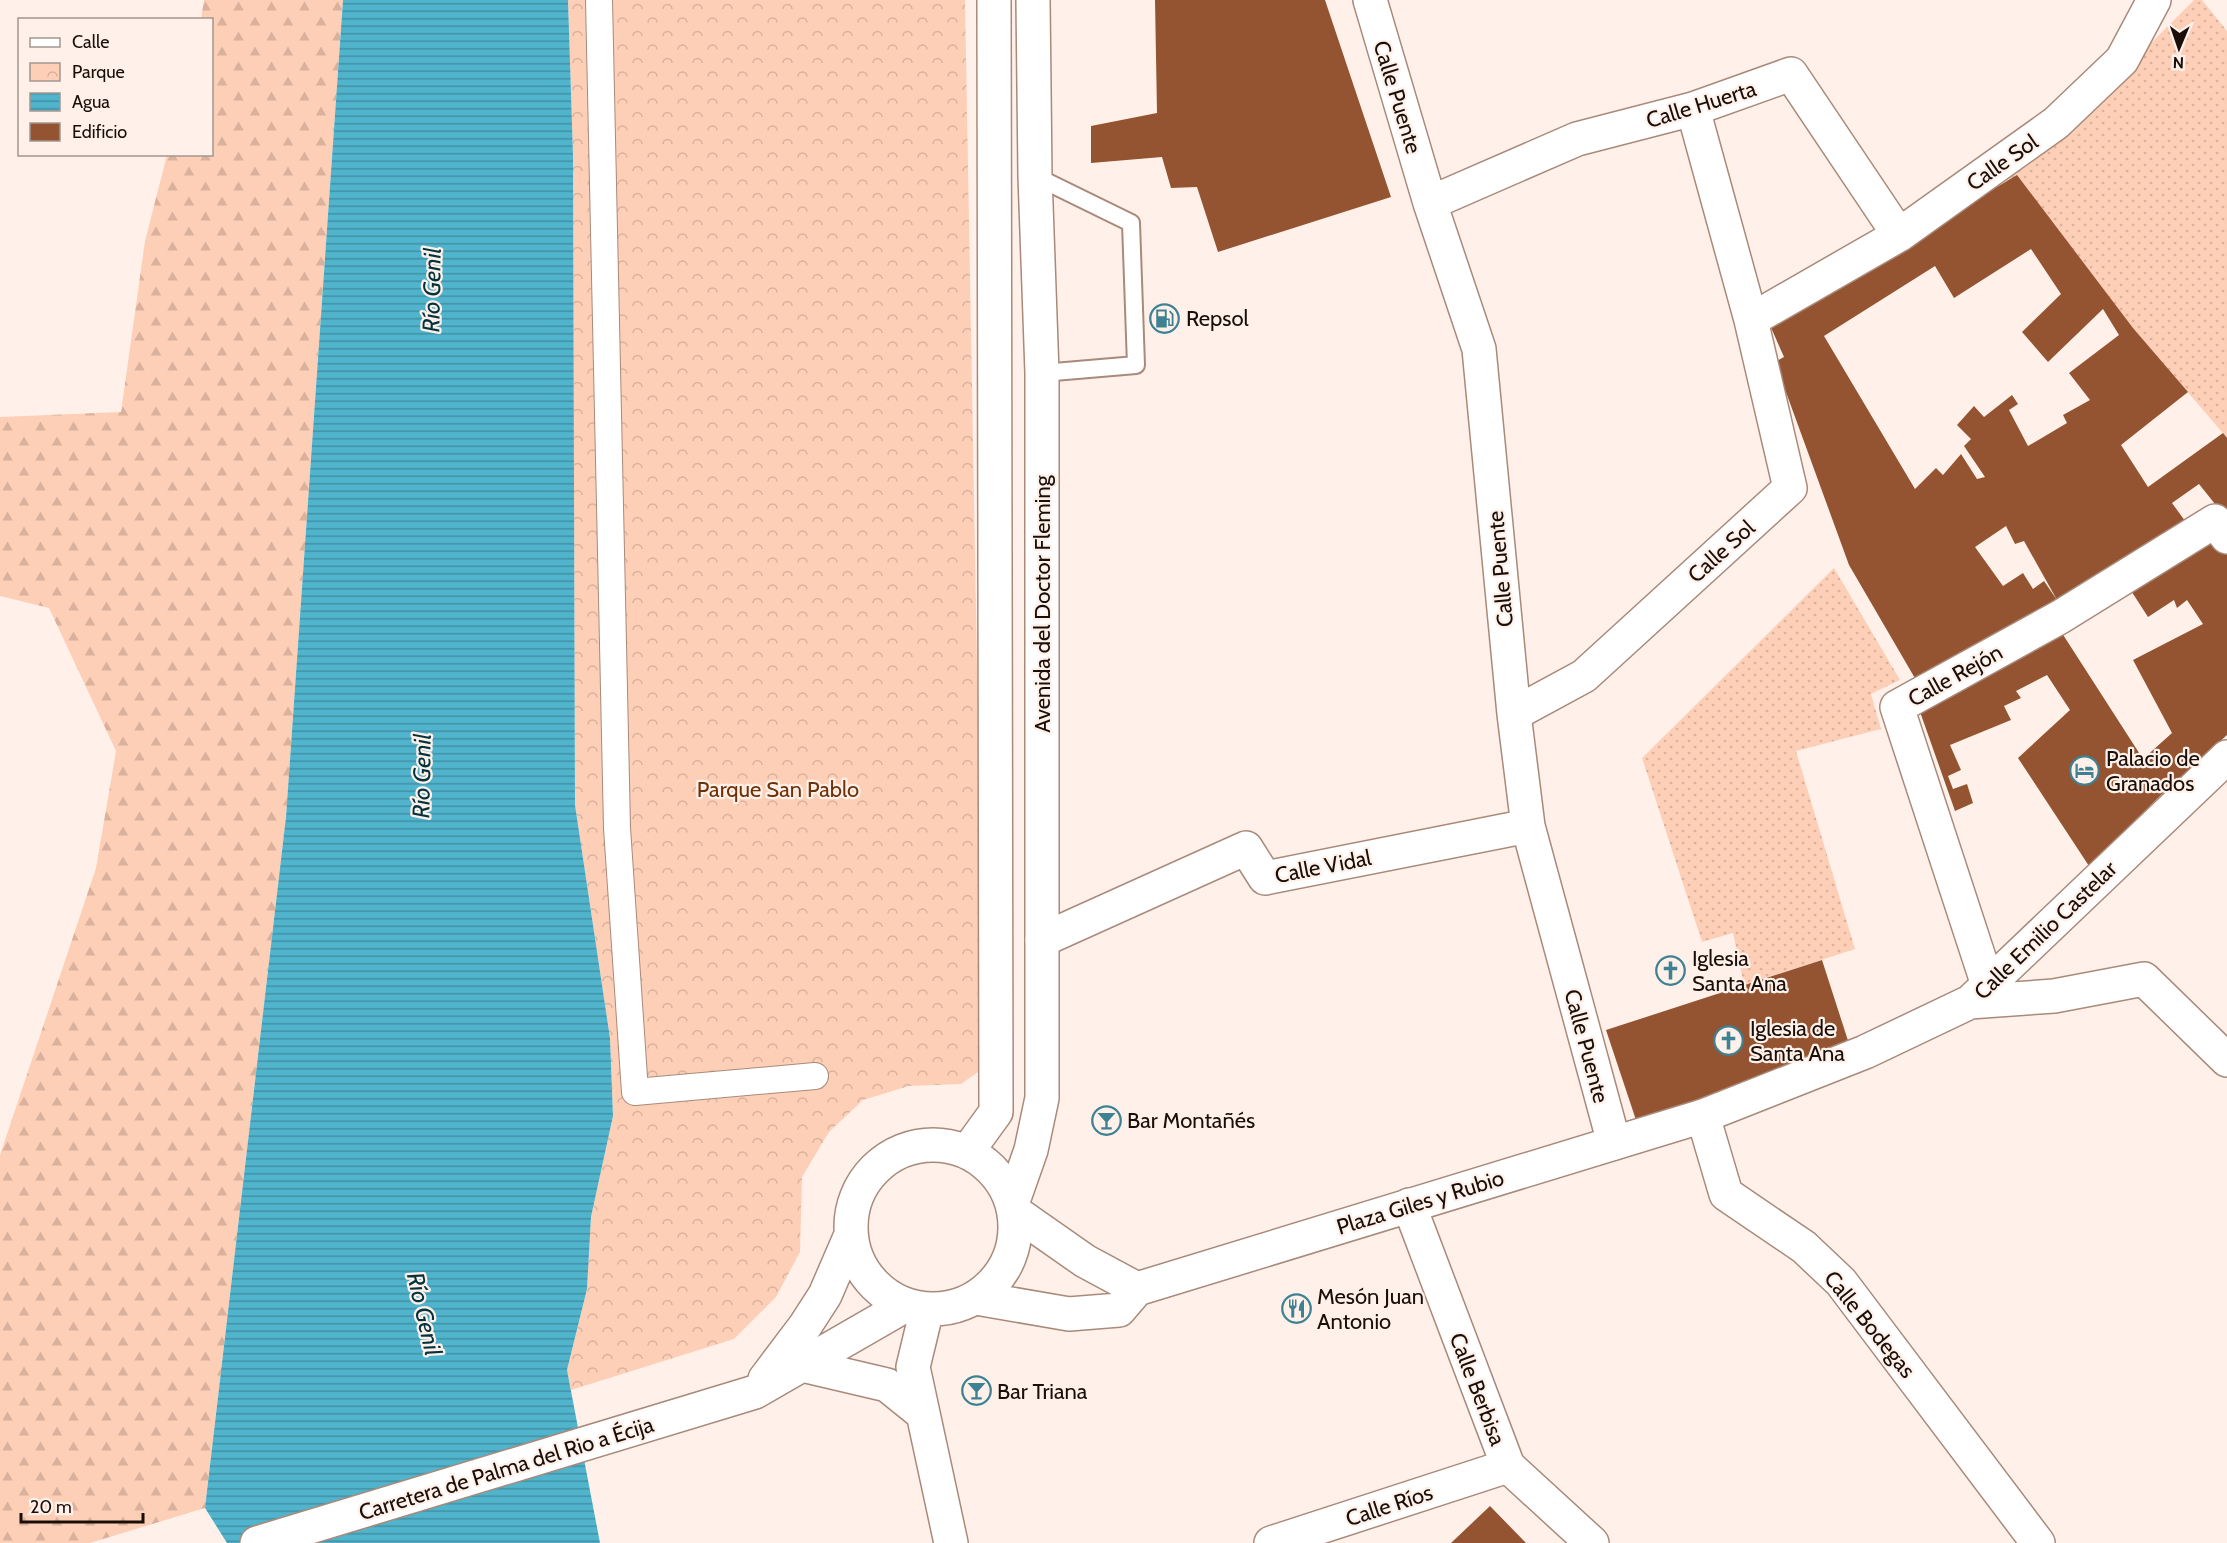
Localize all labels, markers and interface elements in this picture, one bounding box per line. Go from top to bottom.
legend [18,18,213,156]
north arrow [2149,18,2209,78]
text: Calle [72,31,109,53]
street label: Calle Puente [1368,37,1427,157]
text: N [2173,53,2184,72]
text: Parque [72,61,125,83]
street label: Calle Huerta [1643,75,1760,134]
text: Agua [72,91,110,113]
text: Edificio [72,121,127,143]
street label: Calle Sol [1961,128,2044,197]
water label: Río Genil [416,247,447,333]
fuel station icon: Repsol [1149,302,1181,334]
place label: Repsol [1186,305,1250,332]
street label: Avenida del Doctor Fleming [1029,474,1056,733]
street label: Calle Puente [1482,510,1519,628]
street label: Calle Sol [1682,514,1761,588]
street label: Calle Rejón [1903,638,2007,712]
water label: Río Genil [406,733,437,819]
place label: Palacio de Granados [2106,745,2200,797]
hotel icon: Palacio de Granados [2069,755,2101,787]
park label: Parque San Pablo [697,776,859,803]
street label: Calle Vidal [1273,844,1374,889]
street label: Calle Emilio Castelar [1968,855,2122,1005]
place label: Iglesia Santa Ana [1692,945,1787,997]
church icon: Iglesia Santa Ana [1655,955,1687,987]
street label: Calle Puente [1558,986,1615,1106]
place label: Iglesia de Santa Ana [1750,1015,1845,1067]
church icon: Iglesia de Santa Ana [1713,1025,1745,1057]
bar icon: Bar Montañés [1090,1104,1122,1136]
place label: Bar Montañés [1127,1107,1255,1134]
street label: Plaza Giles y Rubio [1333,1164,1507,1241]
street label: Calle Bodegas [1818,1265,1921,1383]
water label: Río Genil [401,1269,448,1359]
place label: Mesón Juan Antonio [1317,1283,1424,1335]
restaurant icon: Mesón Juan Antonio [1280,1293,1312,1325]
street label: Calle Berbisa [1444,1329,1512,1450]
bar icon: Bar Triana [960,1375,992,1407]
place label: Bar Triana [997,1378,1088,1405]
street label: Carretera de Palma del Rio a Écija [355,1411,657,1526]
street label: Calle Ríos [1342,1479,1436,1532]
scale bar [21,1486,142,1524]
text: 20 m [30,1496,72,1518]

